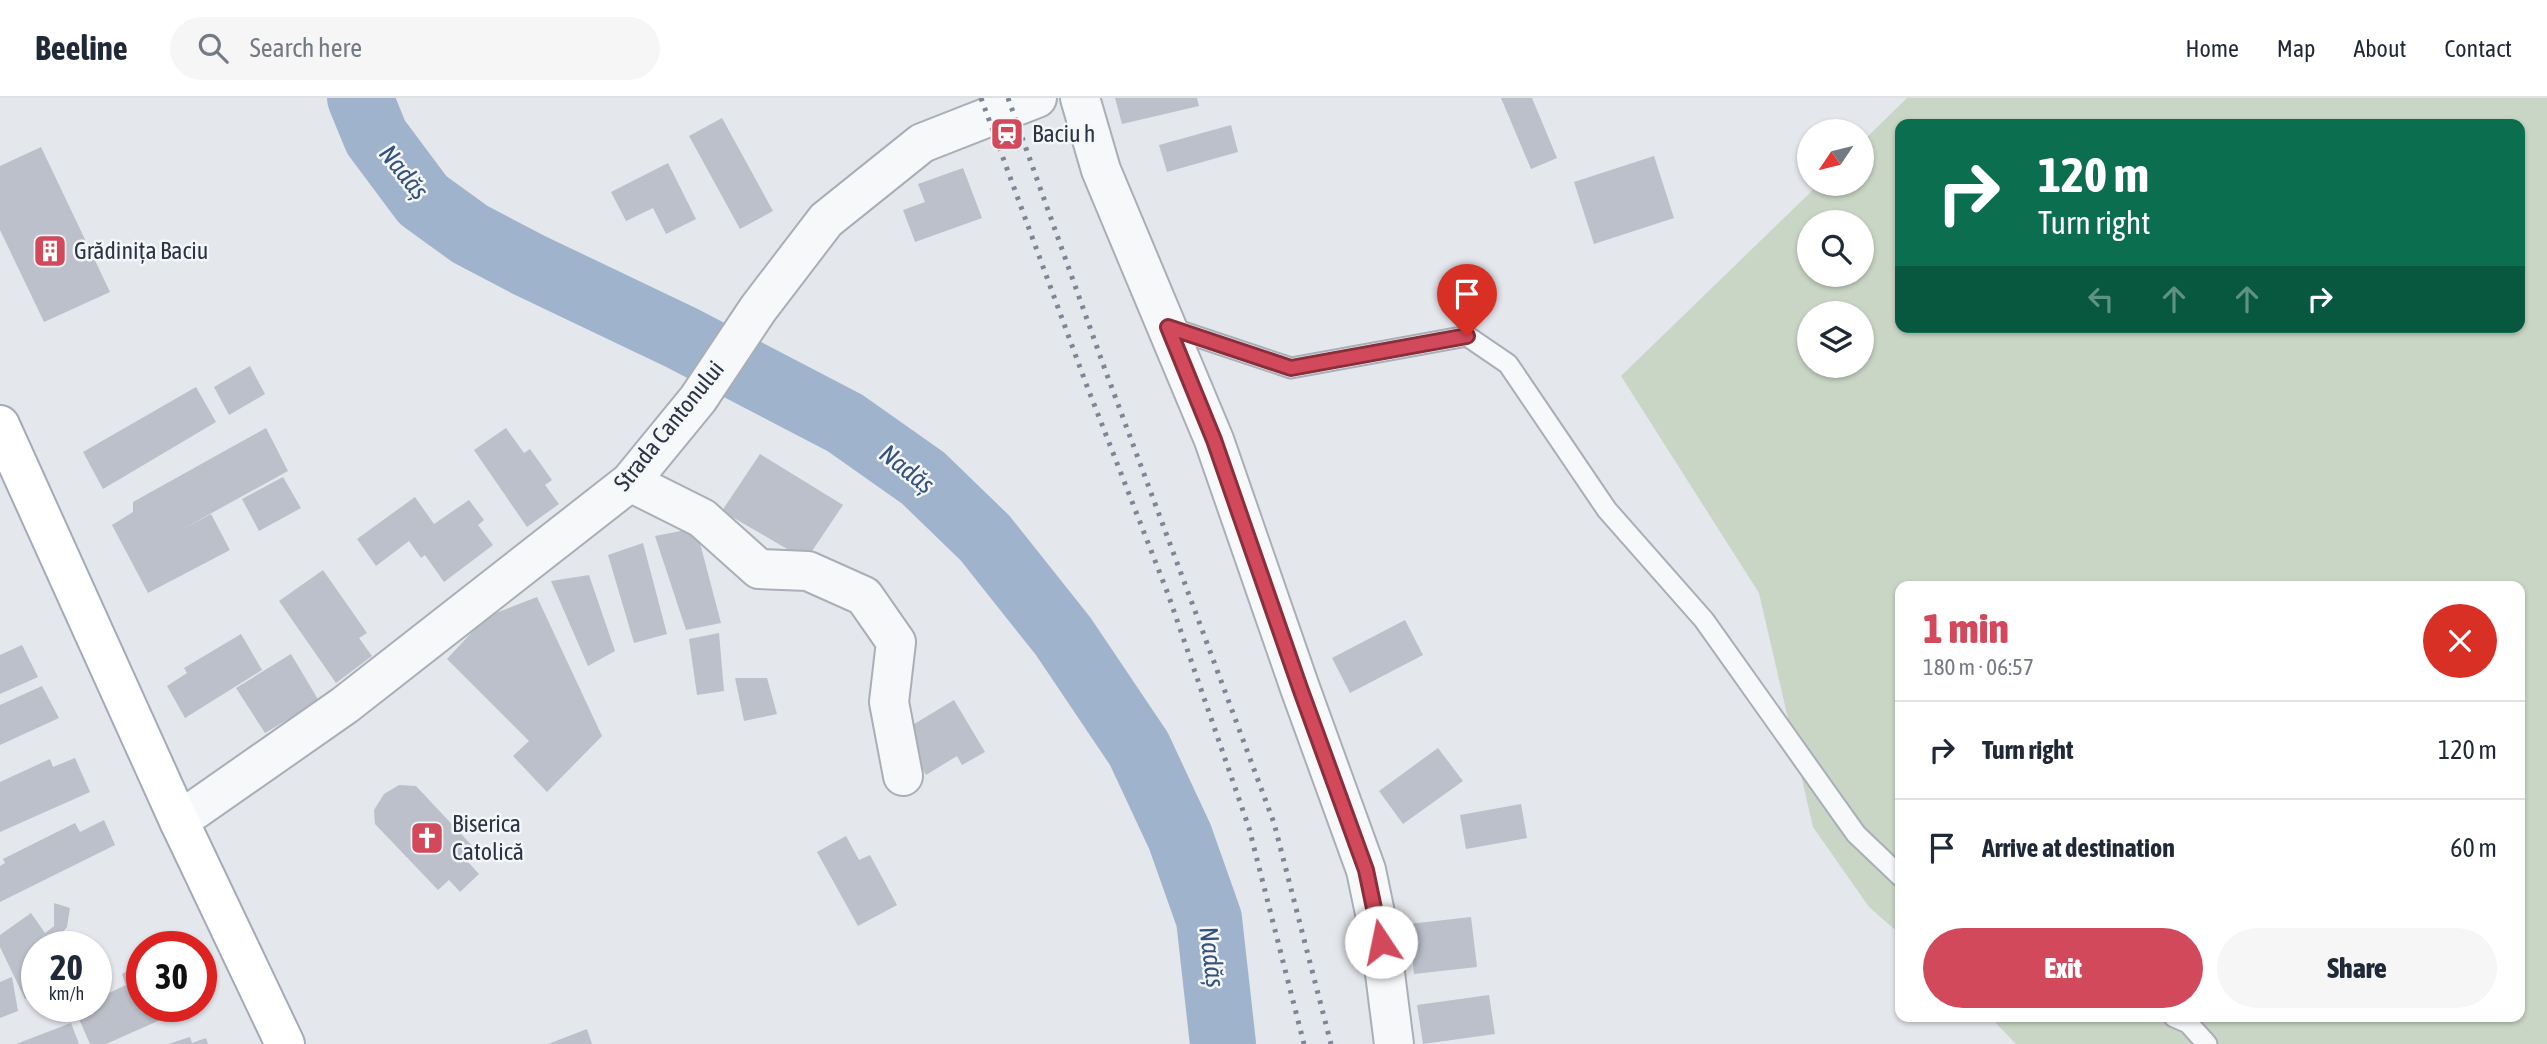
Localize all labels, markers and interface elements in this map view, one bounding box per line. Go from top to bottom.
search box [170,17,660,80]
text: Beeline [35,29,128,67]
icon: search [194,29,232,67]
text: Search here [250,33,362,63]
text: Home [2185,35,2239,62]
text: Map [2277,35,2315,62]
text: About [2353,35,2406,62]
text: Contact [2444,35,2512,62]
station icon: Baciu h [988,115,1026,153]
north arrow [1797,119,1874,196]
map controls [1797,119,1874,378]
place label: Baciu h [1032,120,1095,147]
water label: Nadăș [373,139,435,205]
text: 120 m [2038,146,2149,202]
icon: right [1923,147,2014,238]
text: Turn right [2038,204,2151,241]
button: search [1797,210,1874,287]
building icon: Grădinița Baciu [31,232,69,270]
place label: Grădinița Baciu [74,237,208,264]
pin [1437,264,1497,336]
icon: arrive [1448,275,1486,313]
icon: left [2082,280,2120,318]
icon: ahead [2155,280,2193,318]
icon: ahead [2228,280,2266,318]
icon: right [2301,280,2339,318]
button: layers [1797,301,1874,378]
street label: Strada Cantonului [608,355,729,496]
water label: Nadăș [874,438,940,500]
text: 1 min [1923,604,2009,652]
button: close [2423,604,2497,678]
text: 180 m · 06:57 [1923,654,2034,680]
icon: right [1923,731,1961,769]
text: Turn right [1982,735,2073,765]
text: 120 m [2438,735,2497,765]
place label: Biserica Catolică [452,810,524,865]
church icon: Biserica Catolică [408,819,446,857]
icon: arrive [1923,829,1961,867]
text: Arrive at destination [1982,833,2175,863]
text: 60 m [2450,833,2497,863]
position arrow [1344,905,1418,979]
water label: Nadăș [1193,925,1231,989]
button: Exit [1923,928,2203,1008]
button: Share [2217,928,2497,1008]
speed limit sign: 30 [126,931,217,1022]
text: 20 [50,947,83,987]
text: km/h [49,983,84,1004]

